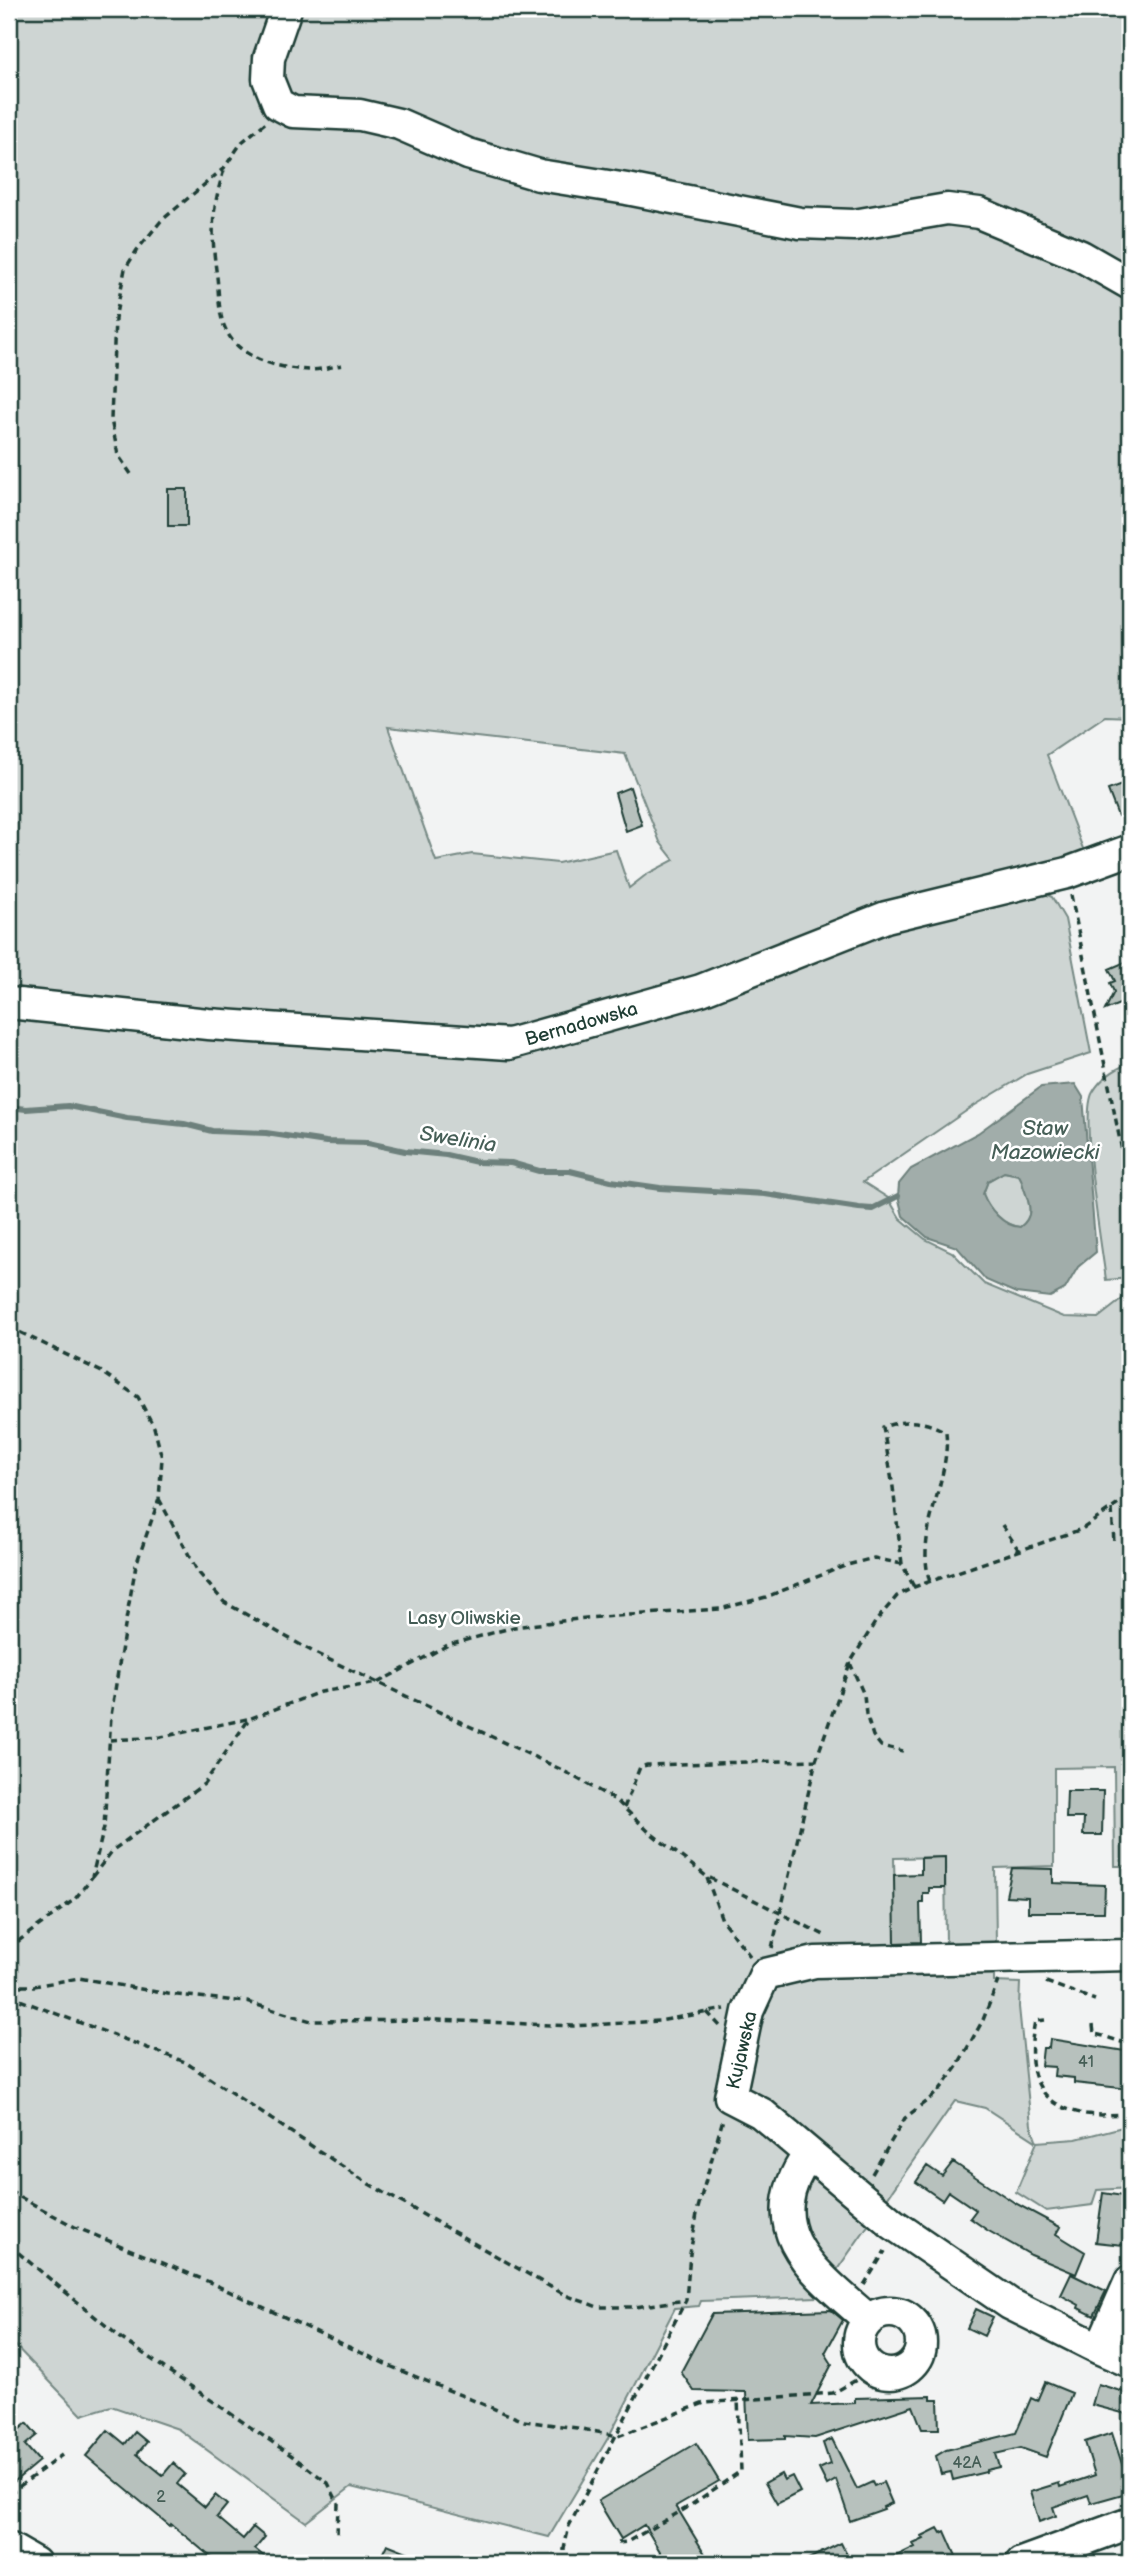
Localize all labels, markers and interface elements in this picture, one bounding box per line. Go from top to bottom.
street label: Bernadowska [522,997,640,1051]
water label: Staw Mazowiecki [991,1116,1101,1165]
water label: Swelinia [418,1121,498,1158]
park label: Lasy Oliwskie [407,1607,521,1630]
street label: Kujawska [722,2009,763,2092]
house number: 41 [1078,2053,1094,2072]
house number: 42A [953,2454,982,2473]
house number: 2 [156,2488,166,2507]

